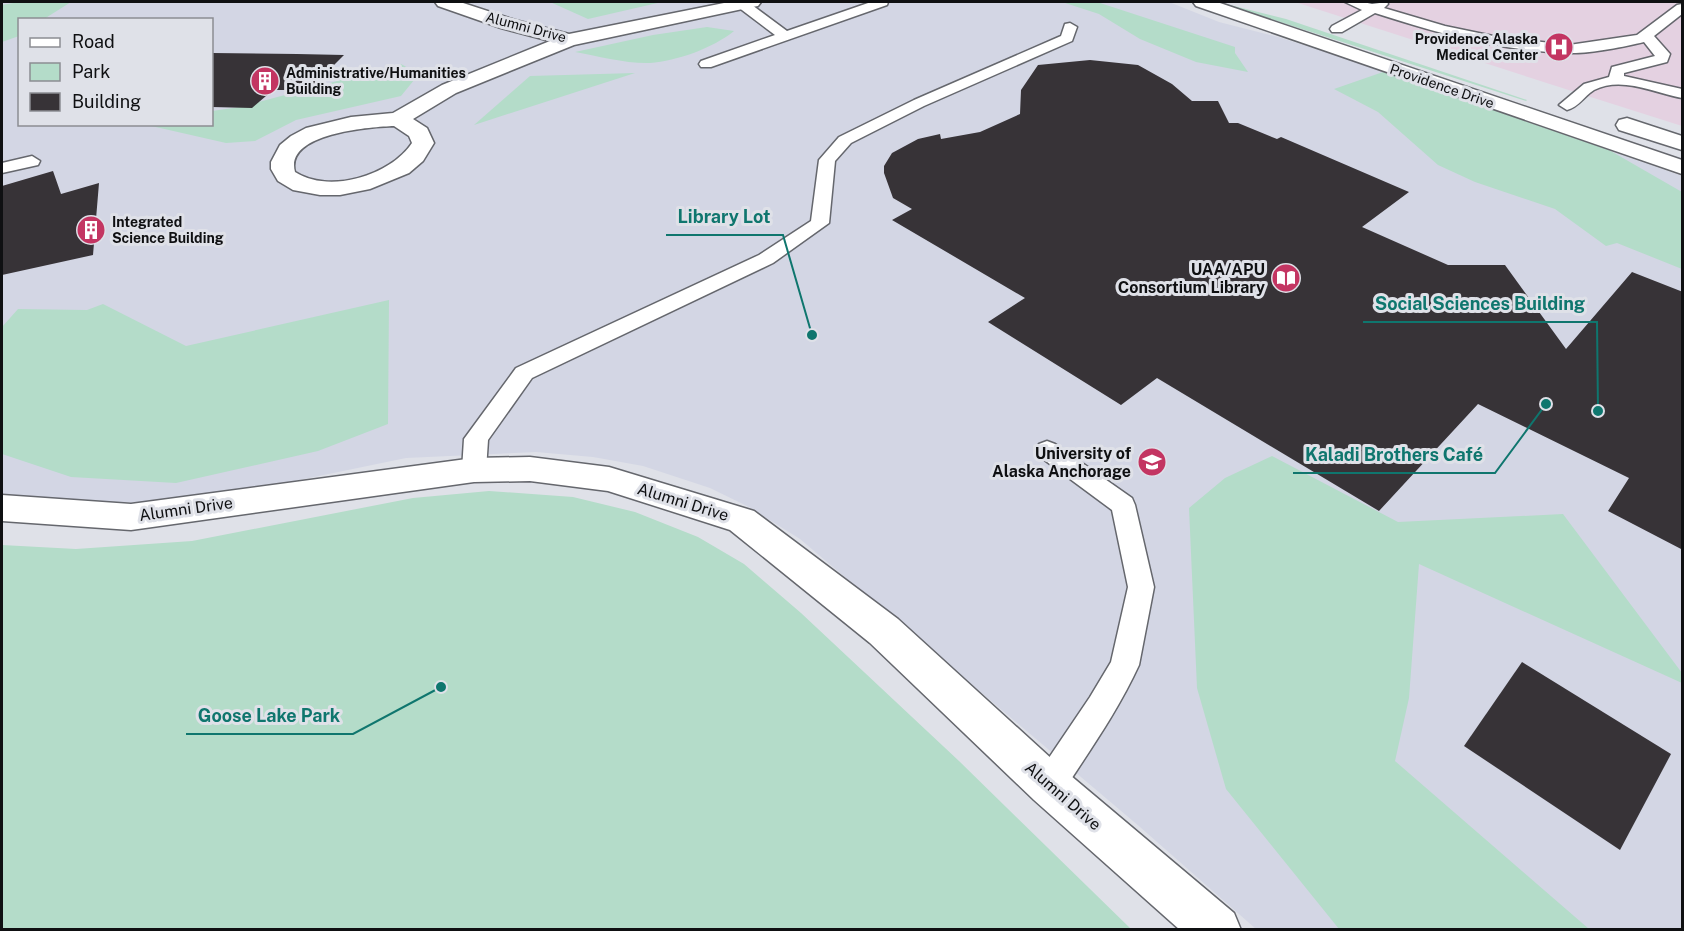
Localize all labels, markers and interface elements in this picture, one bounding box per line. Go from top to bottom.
street label: Alumni Drive [484,9,568,45]
legend [18,18,213,126]
text: Road [72,31,115,52]
place label: Providence Alaska Medical Center [1415,31,1538,63]
hospital icon: Providence Alaska Medical Center [1543,31,1575,63]
text: Park [72,61,110,82]
street label: Providence Drive [1388,61,1496,111]
building icon: Administrative/Humanities Building [249,65,281,97]
place label: Administrative/Humanities Building [286,65,466,97]
text: Building [72,91,141,112]
callout: Library Lot [666,199,783,235]
text: Library Lot [677,206,771,227]
building icon: Integrated Science Building [75,214,107,246]
place label: Integrated Science Building [112,214,224,246]
place label: UAA/APU Consortium Library [1118,260,1265,297]
library icon: UAA/APU Consortium Library [1270,262,1302,294]
callout: Social Sciences Building [1363,286,1597,322]
text: Social Sciences Building [1375,293,1585,314]
callout: Kaladi Brothers Café [1293,437,1495,473]
place label: University of Alaska Anchorage [992,444,1132,481]
text: Kaladi Brothers Café [1305,444,1483,465]
school or university icon: University of Alaska Anchorage [1136,446,1168,478]
street label: Alumni Drive [635,479,731,525]
street label: Alumni Drive [138,493,234,525]
callout: Goose Lake Park [186,698,353,734]
text: Goose Lake Park [198,705,341,726]
street label: Alumni Drive [1021,758,1105,834]

